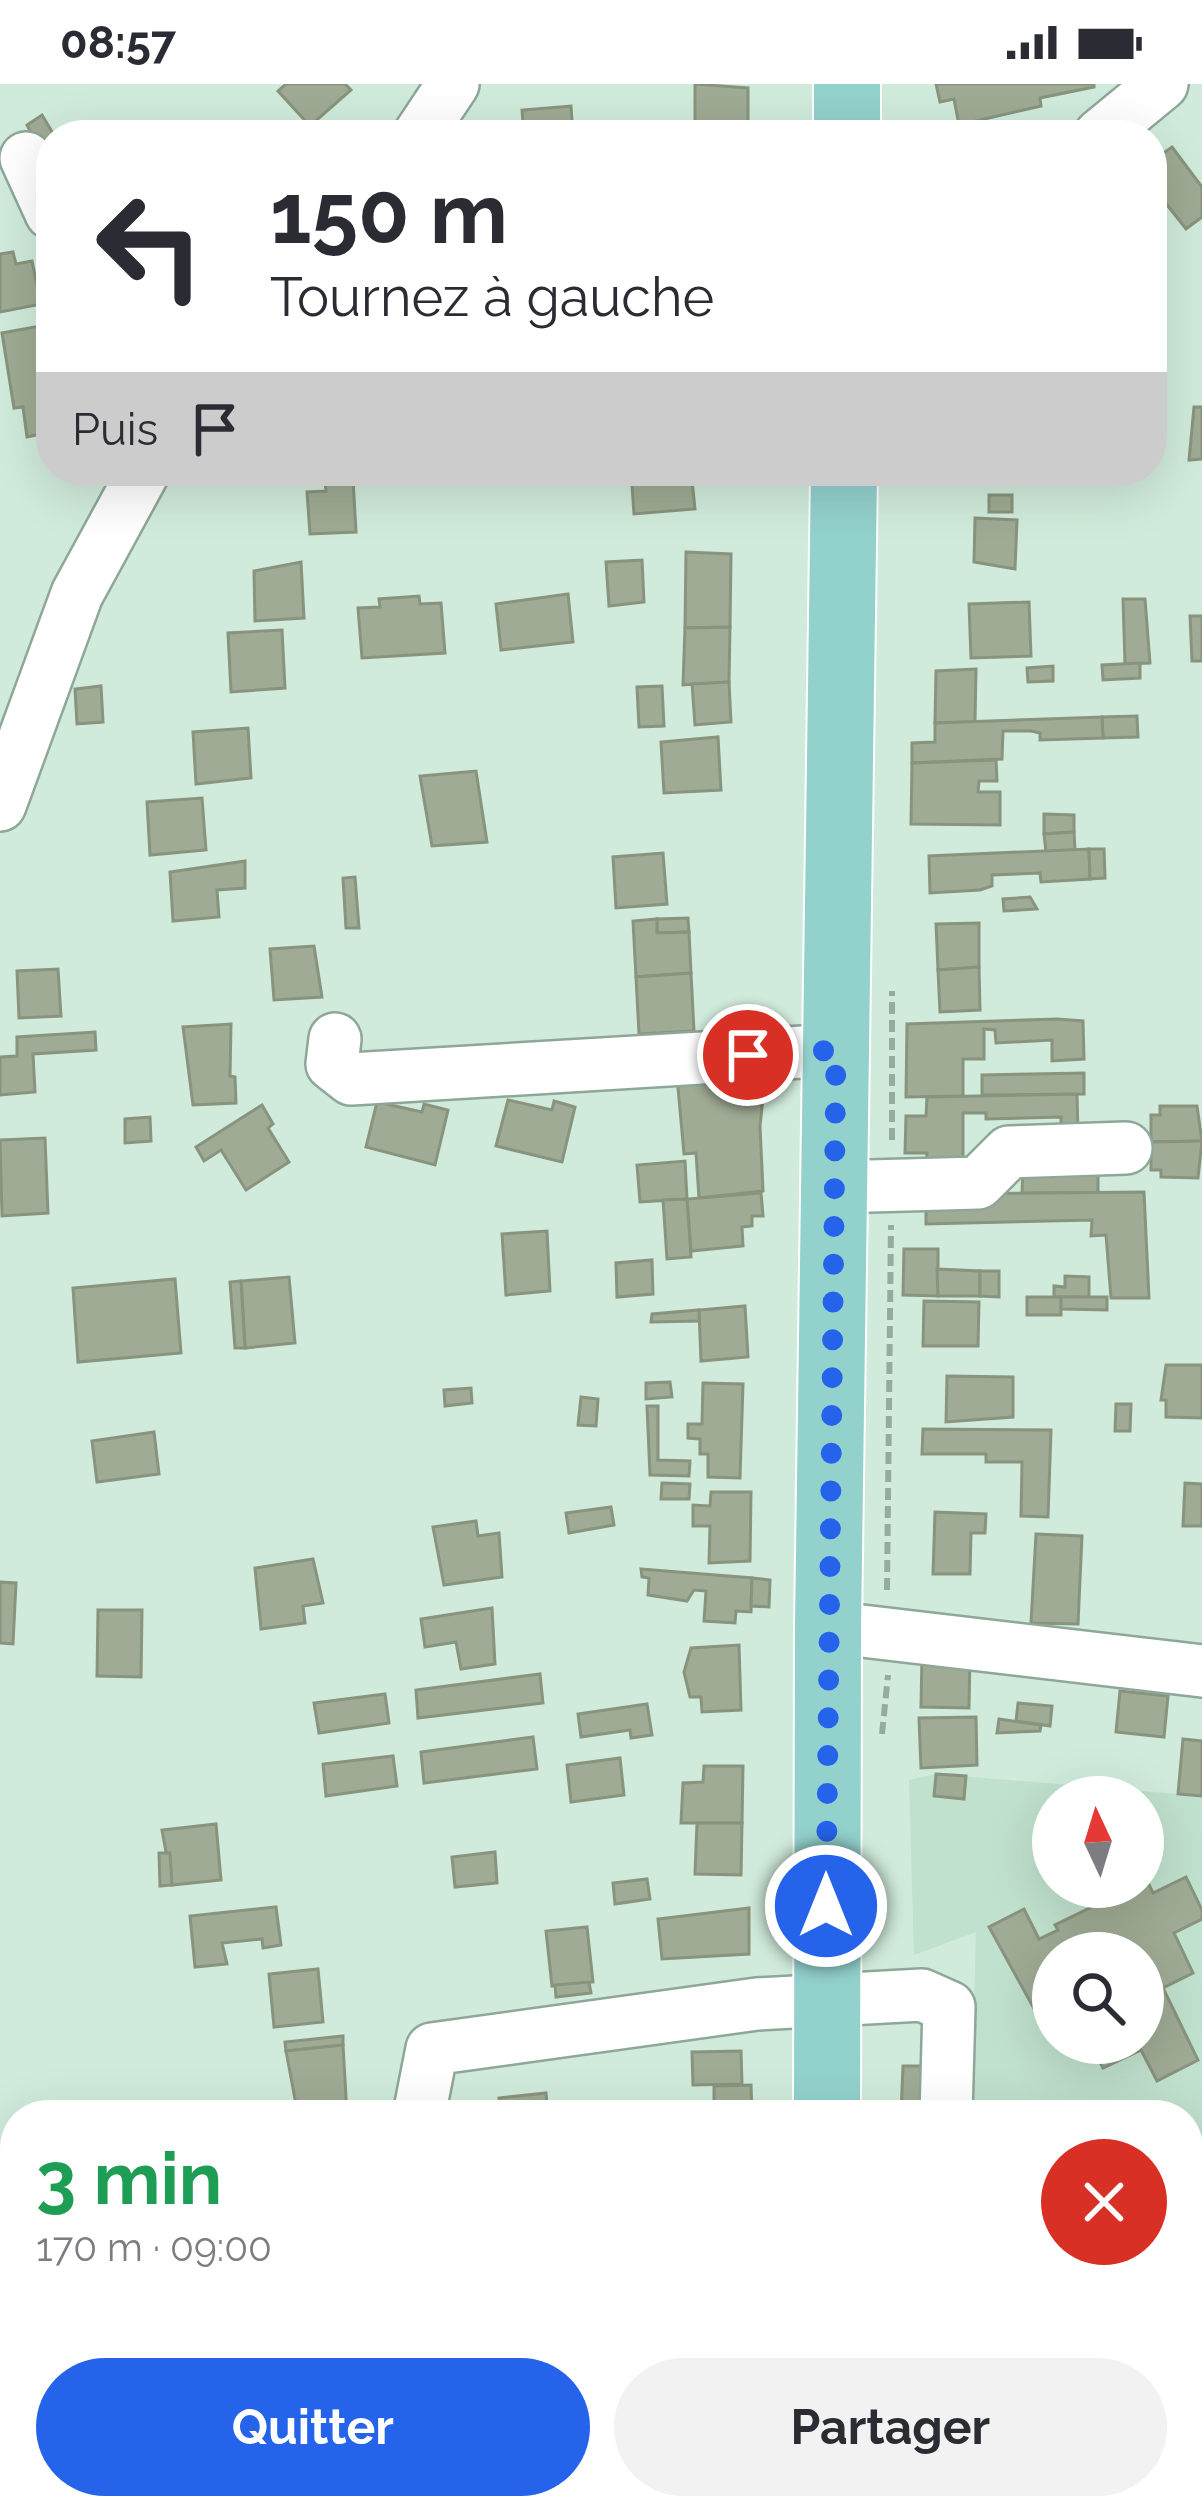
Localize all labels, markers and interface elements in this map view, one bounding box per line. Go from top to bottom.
text: 08:57 [60,16,176,69]
text: 150 m [270,164,508,263]
icon: left [72,168,228,324]
text: Tournez à gauche [270,265,714,329]
icon: arrive [182,396,248,462]
text: Puis [72,403,158,456]
pin [697,1004,799,1106]
icon: arrive [715,1022,781,1088]
north arrow [1032,1776,1164,1908]
map controls [1032,1776,1164,2064]
position arrow [763,1843,889,1969]
button: search [1032,1932,1164,2064]
text: 3 min [36,2136,222,2221]
button: close [1041,2139,1167,2265]
text: 170 m · 09:00 [36,2224,272,2270]
button: Quitter [36,2358,590,2496]
button: Partager [614,2358,1167,2496]

